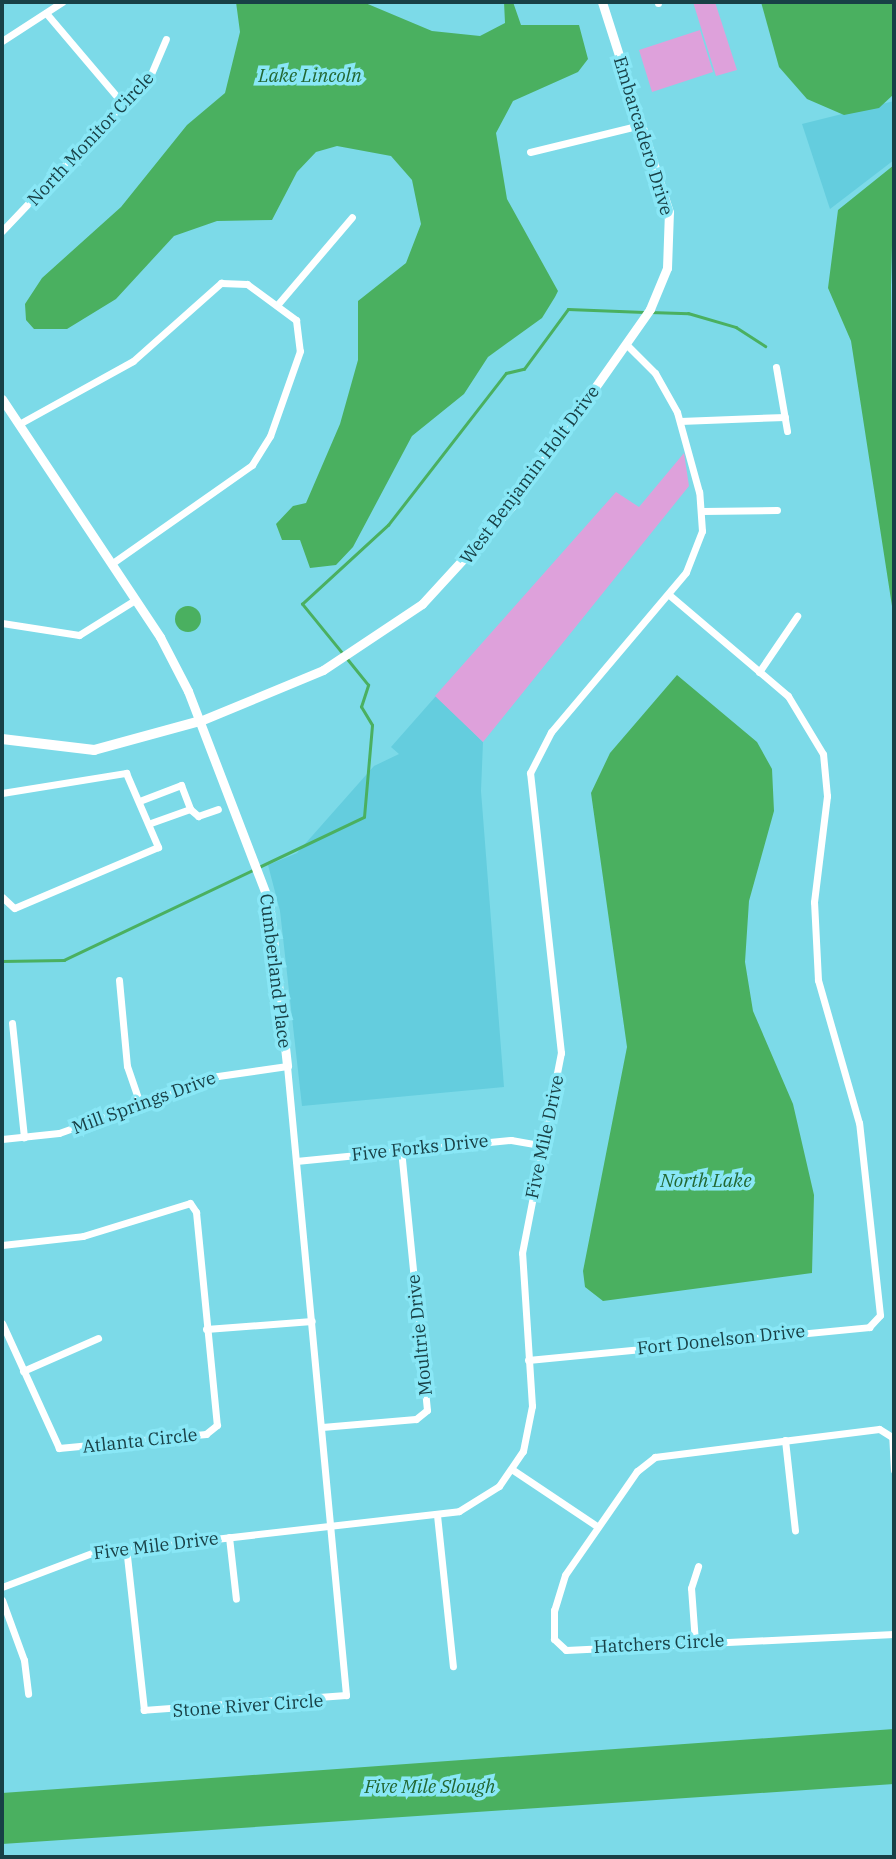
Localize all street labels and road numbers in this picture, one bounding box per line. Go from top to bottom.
street label: Embarcadero Drive [609,54,677,218]
street label: North Monitor Circle [23,68,159,210]
street label: West Benjamin Holt Drive [456,381,604,569]
street label: Cumberland Place [255,892,295,1050]
street label: Mill Springs Drive [69,1067,219,1139]
street label: Five Mile Drive [521,1073,569,1201]
street label: Five Forks Drive [351,1130,489,1166]
street label: Moultrie Drive [403,1273,437,1397]
street label: Fort Donelson Drive [636,1320,806,1360]
street label: Atlanta Circle [82,1424,198,1458]
street label: Five Mile Drive [92,1528,220,1564]
street label: Hatchers Circle [593,1630,725,1658]
street label: Stone River Circle [172,1690,324,1722]

